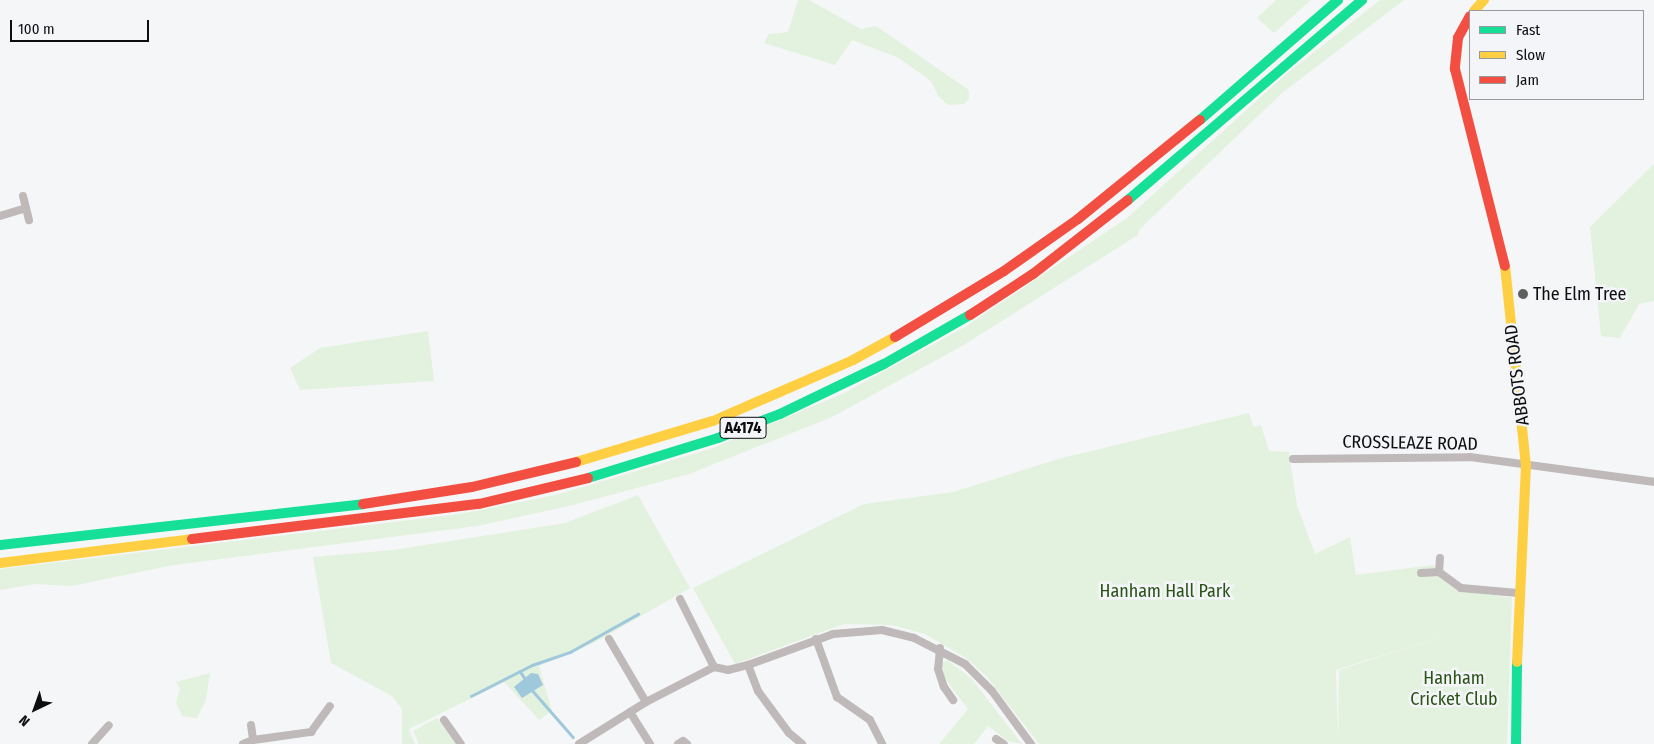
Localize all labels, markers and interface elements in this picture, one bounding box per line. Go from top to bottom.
scale bar [12,10,151,42]
legend [1469,10,1644,100]
text: 100 m [18,20,55,38]
text: Fast [1516,21,1540,39]
text: Slow [1516,46,1545,64]
text: Jam [1516,71,1539,89]
place label: The Elm Tree [1533,283,1626,305]
marker: The Elm Tree [1517,288,1529,300]
street label: ABBOTS ROAD [1500,323,1534,427]
road number: A4174 [719,414,767,442]
street label: CROSSLEAZE ROAD [1342,431,1478,455]
park label: Hanham Hall Park [1100,580,1230,602]
park label: Hanham Cricket Club [1410,668,1498,711]
north arrow [10,684,60,734]
text: N [16,711,33,730]

